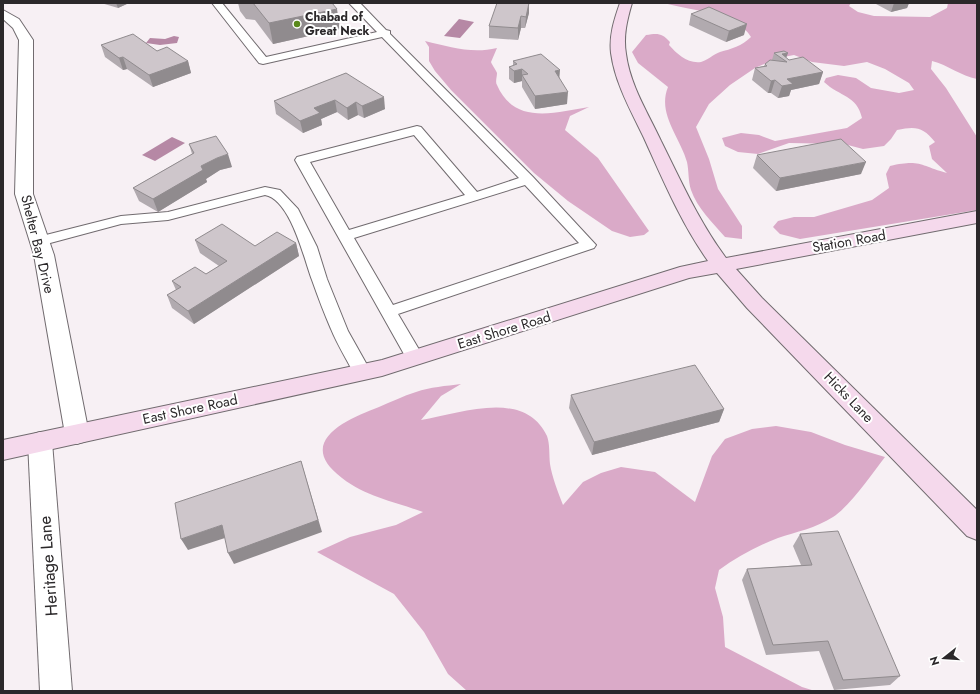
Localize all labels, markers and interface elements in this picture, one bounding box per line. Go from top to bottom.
place label: Chabad of Great Neck [305,8,370,40]
marker: Chabad of Great Neck [292,19,302,29]
street label: Shelter Bay Drive [16,193,60,295]
street label: Station Road [811,225,887,257]
street label: East Shore Road [455,306,553,354]
street label: Hicks Lane [820,367,878,427]
street label: East Shore Road [141,389,239,429]
street label: Heritage Lane [33,515,63,617]
north arrow [924,638,964,678]
text: N [926,654,943,667]

